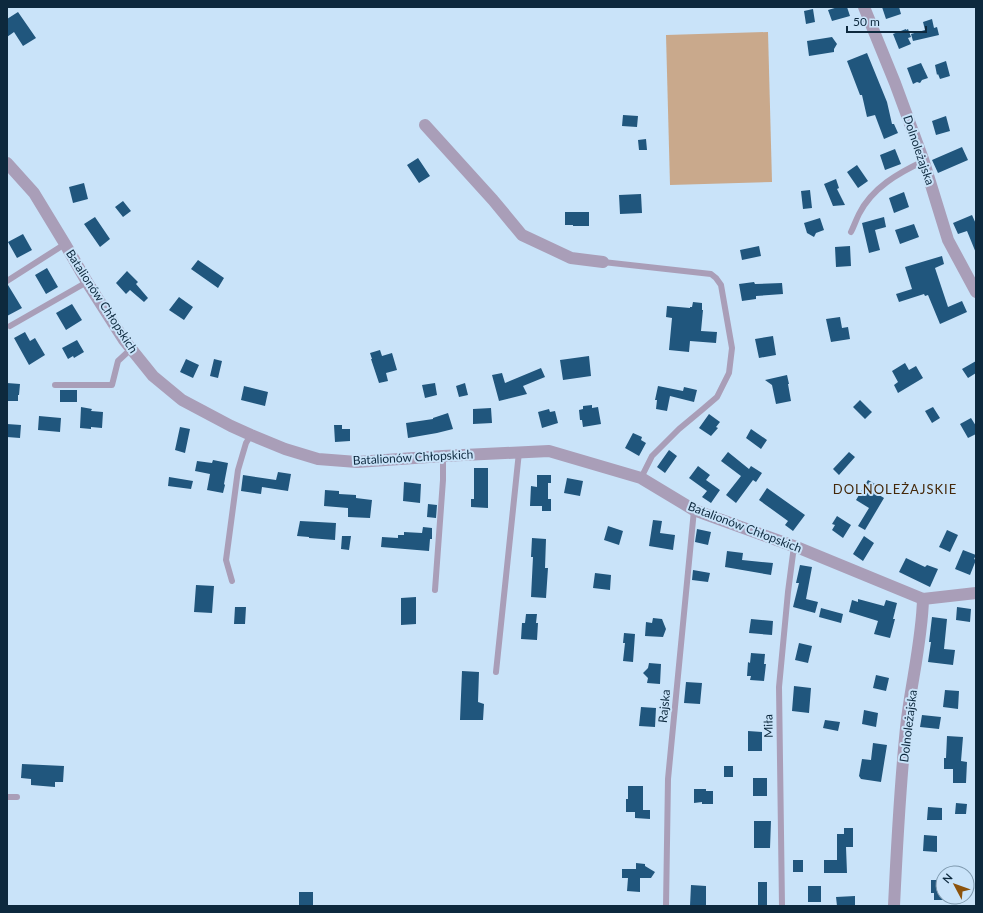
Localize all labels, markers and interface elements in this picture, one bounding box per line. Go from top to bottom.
scale bar [847,8,926,34]
text: 50 m [853,14,880,29]
street label: Dolnoleżajska [900,113,938,187]
street label: Batalionów Chłopskich [63,246,141,356]
street label: Batalionów Chłopskich [352,446,474,468]
district label: DOLNOLEŻAJSKIE [833,481,957,497]
street label: Batalionów Chłopskich [686,498,804,556]
street label: Rajska [655,689,673,723]
street label: Dolnoleżajska [896,689,920,763]
street label: Miła [760,714,776,738]
north arrow [935,865,975,905]
text: N [939,871,955,886]

